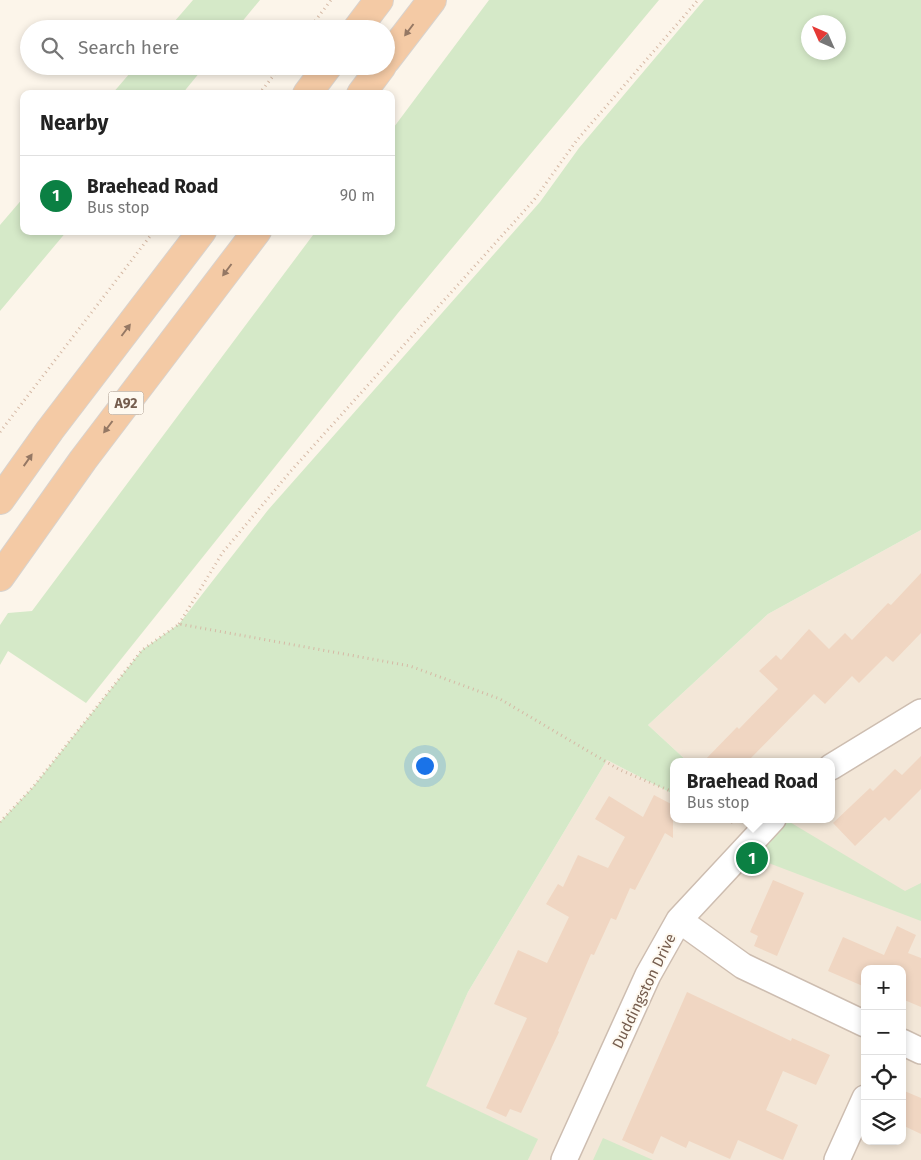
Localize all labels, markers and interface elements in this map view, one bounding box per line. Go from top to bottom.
north arrow [801,15,846,60]
search box [20,20,395,75]
one-way arrow [404,23,414,37]
icon: search [38,34,66,62]
text: Search here [78,36,179,59]
text: Nearby [40,110,108,136]
text: Braehead Road [87,175,218,198]
text: 1 [52,186,60,205]
text: 90 m [340,186,375,205]
text: Bus stop [87,198,150,217]
one-way arrow [222,263,232,277]
one-way arrow [121,323,131,337]
road number: A92 [108,392,144,414]
one-way arrow [102,420,113,433]
one-way arrow [23,453,33,467]
your location [412,753,438,779]
popup [670,758,835,823]
text: Braehead Road [687,770,818,793]
text: Bus stop [687,793,749,812]
pin: 1 [736,839,768,877]
street label: Duddingston Drive [608,930,680,1052]
map controls [861,965,906,1145]
button: + [861,965,906,1010]
button: − [861,1010,906,1055]
button: locate [861,1055,906,1100]
button: layers [861,1100,906,1145]

